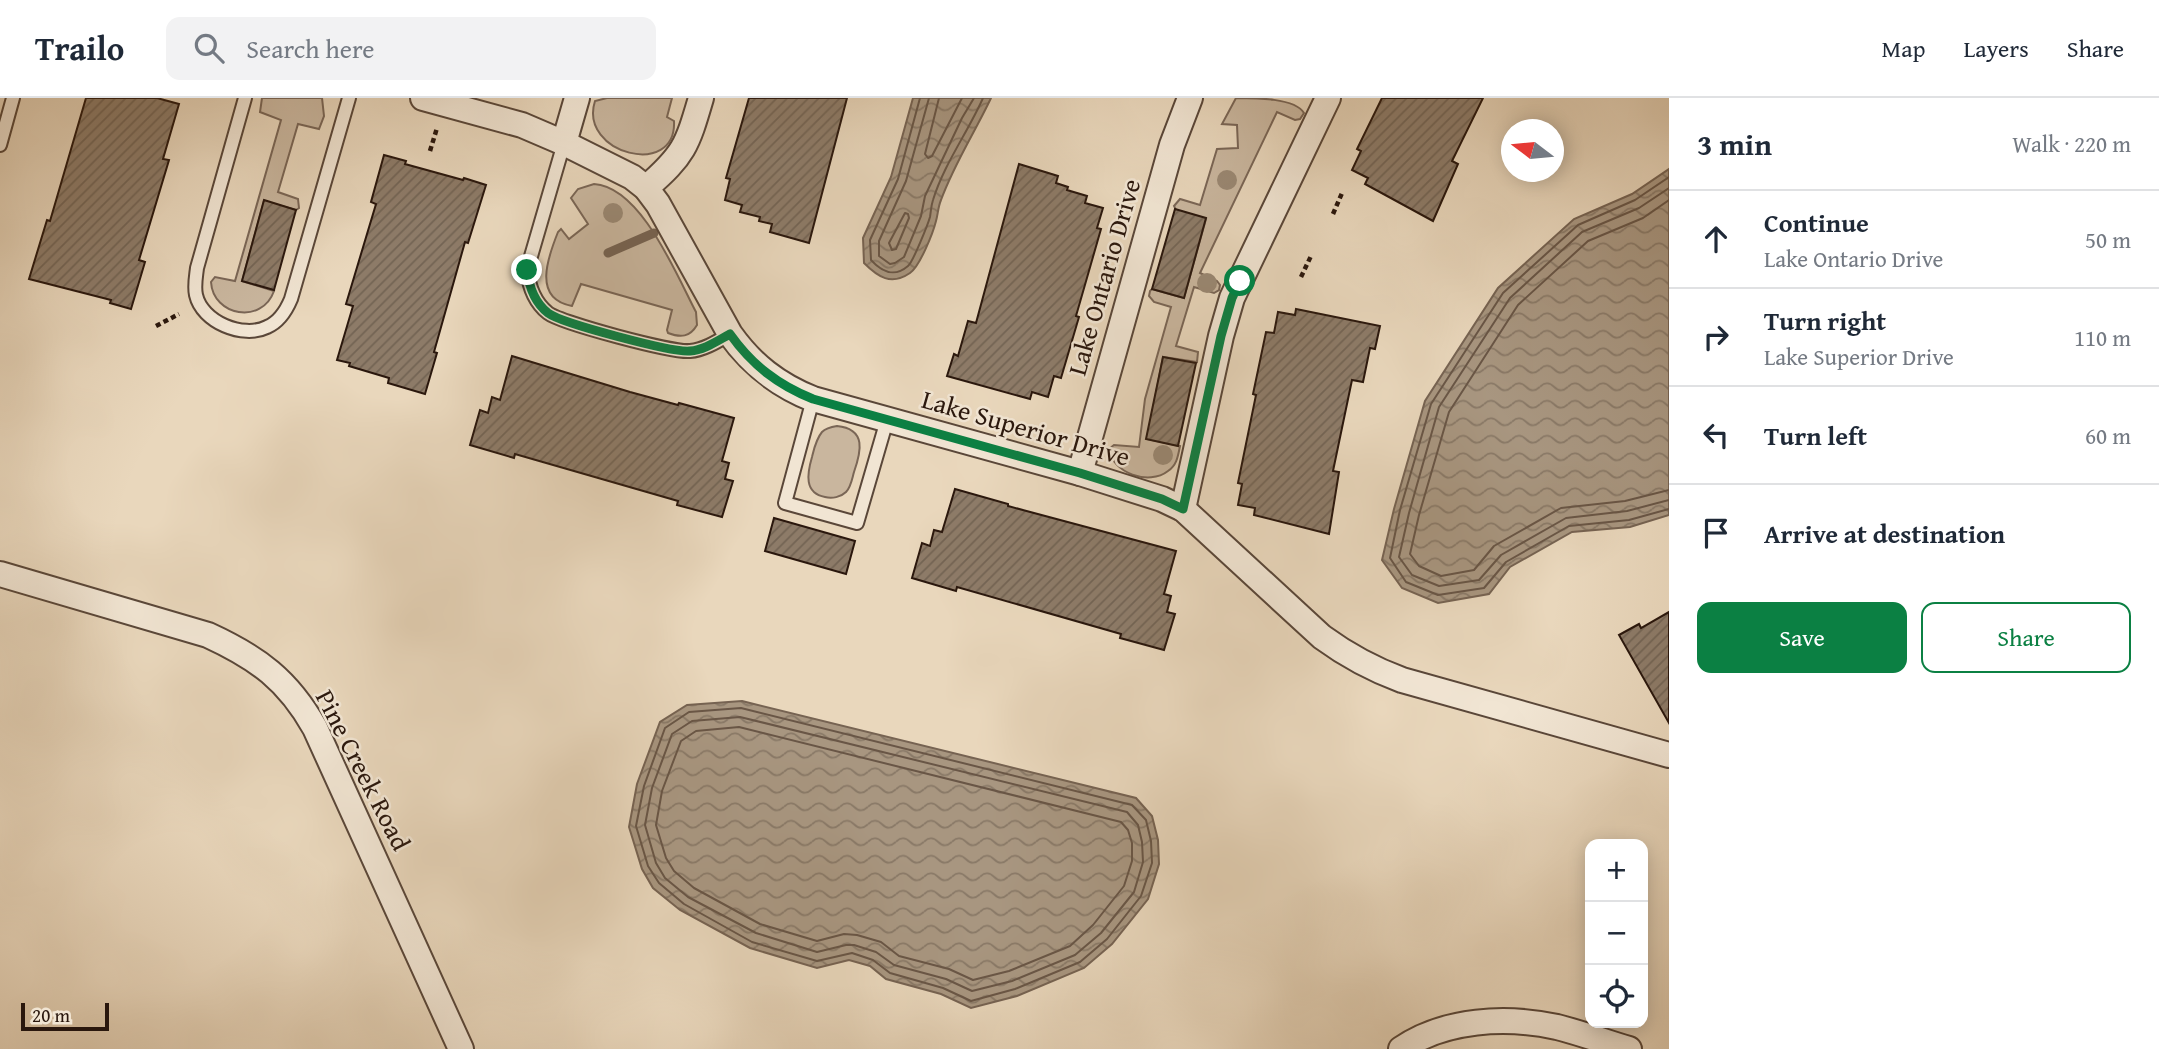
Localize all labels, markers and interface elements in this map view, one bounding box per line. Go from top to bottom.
search box [166,17,656,80]
text: Trailo [35,24,124,72]
icon: search [190,29,228,67]
text: Search here [246,29,375,68]
text: Map [1882,31,1925,66]
text: Layers [1963,31,2029,66]
text: Share [2067,31,2124,66]
north arrow [1501,119,1564,182]
text: 3 min [1697,122,1772,166]
text: Walk · 220 m [2012,127,2131,160]
street label: Lake Ontario Drive [1057,174,1150,380]
text: Continue [1764,203,1869,242]
icon: ahead [1697,220,1735,258]
text: 50 m [2085,223,2131,256]
text: Lake Ontario Drive [1764,242,1943,275]
route end [511,254,542,285]
route start [1224,265,1255,296]
text: Turn right [1764,301,1886,340]
icon: right [1697,318,1735,356]
text: 110 m [2074,321,2131,354]
text: Lake Superior Drive [1764,340,1954,373]
street label: Lake Superior Drive [918,379,1135,476]
icon: left [1697,416,1735,454]
text: Turn left [1764,416,1867,455]
text: 60 m [2085,419,2131,452]
icon: arrive [1697,514,1735,552]
text: Arrive at destination [1764,514,2005,553]
button: Save [1697,602,1907,673]
button: Share [1921,602,2131,673]
street label: Pine Creek Road [306,683,421,857]
map controls [1585,839,1648,1028]
button: + [1585,839,1648,902]
button: − [1585,902,1648,965]
button: locate [1585,965,1648,1028]
scale bar [21,1000,108,1032]
text: 20 m [32,1001,70,1029]

